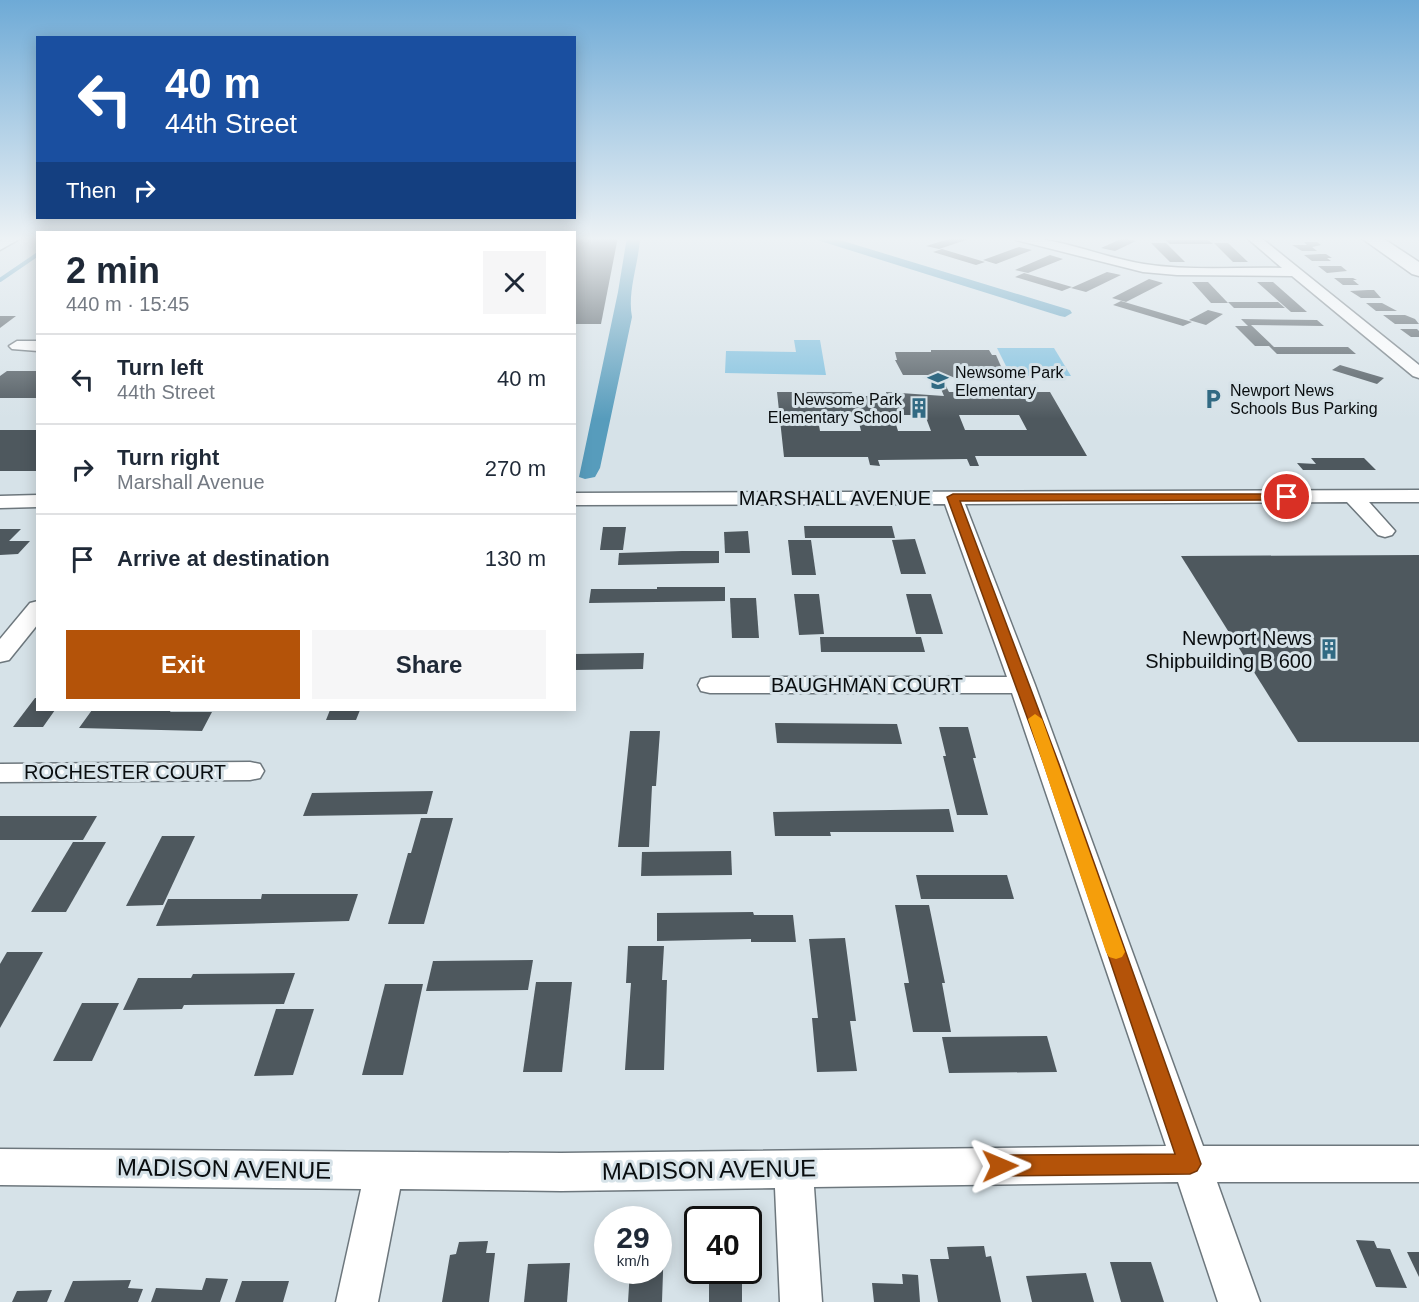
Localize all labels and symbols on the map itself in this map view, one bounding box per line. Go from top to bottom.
place label: Newsome Park Elementary [955,364,1064,399]
school or university icon: Newsome Park Elementary [926,369,950,393]
place label: Newport News Schools Bus Parking [1230,382,1378,417]
parking icon: Newport News Schools Bus Parking [1201,387,1225,411]
place label: Newsome Park Elementary School [768,391,903,426]
building icon: Newsome Park Elementary School [907,396,931,420]
pin [1261,471,1312,522]
street label: MARSHALL AVENUE [739,487,931,509]
place label: Newport News Shipbuilding B 600 [1145,627,1312,672]
building icon: Newport News Shipbuilding B 600 [1317,637,1341,661]
street label: BAUGHMAN COURT [771,674,963,696]
street label: ROCHESTER COURT [24,761,226,783]
position arrow [968,1134,1032,1198]
street label: MADISON AVENUE [117,1153,331,1184]
street label: MADISON AVENUE [602,1154,816,1185]
speed limit sign: 40 [684,1206,762,1284]

